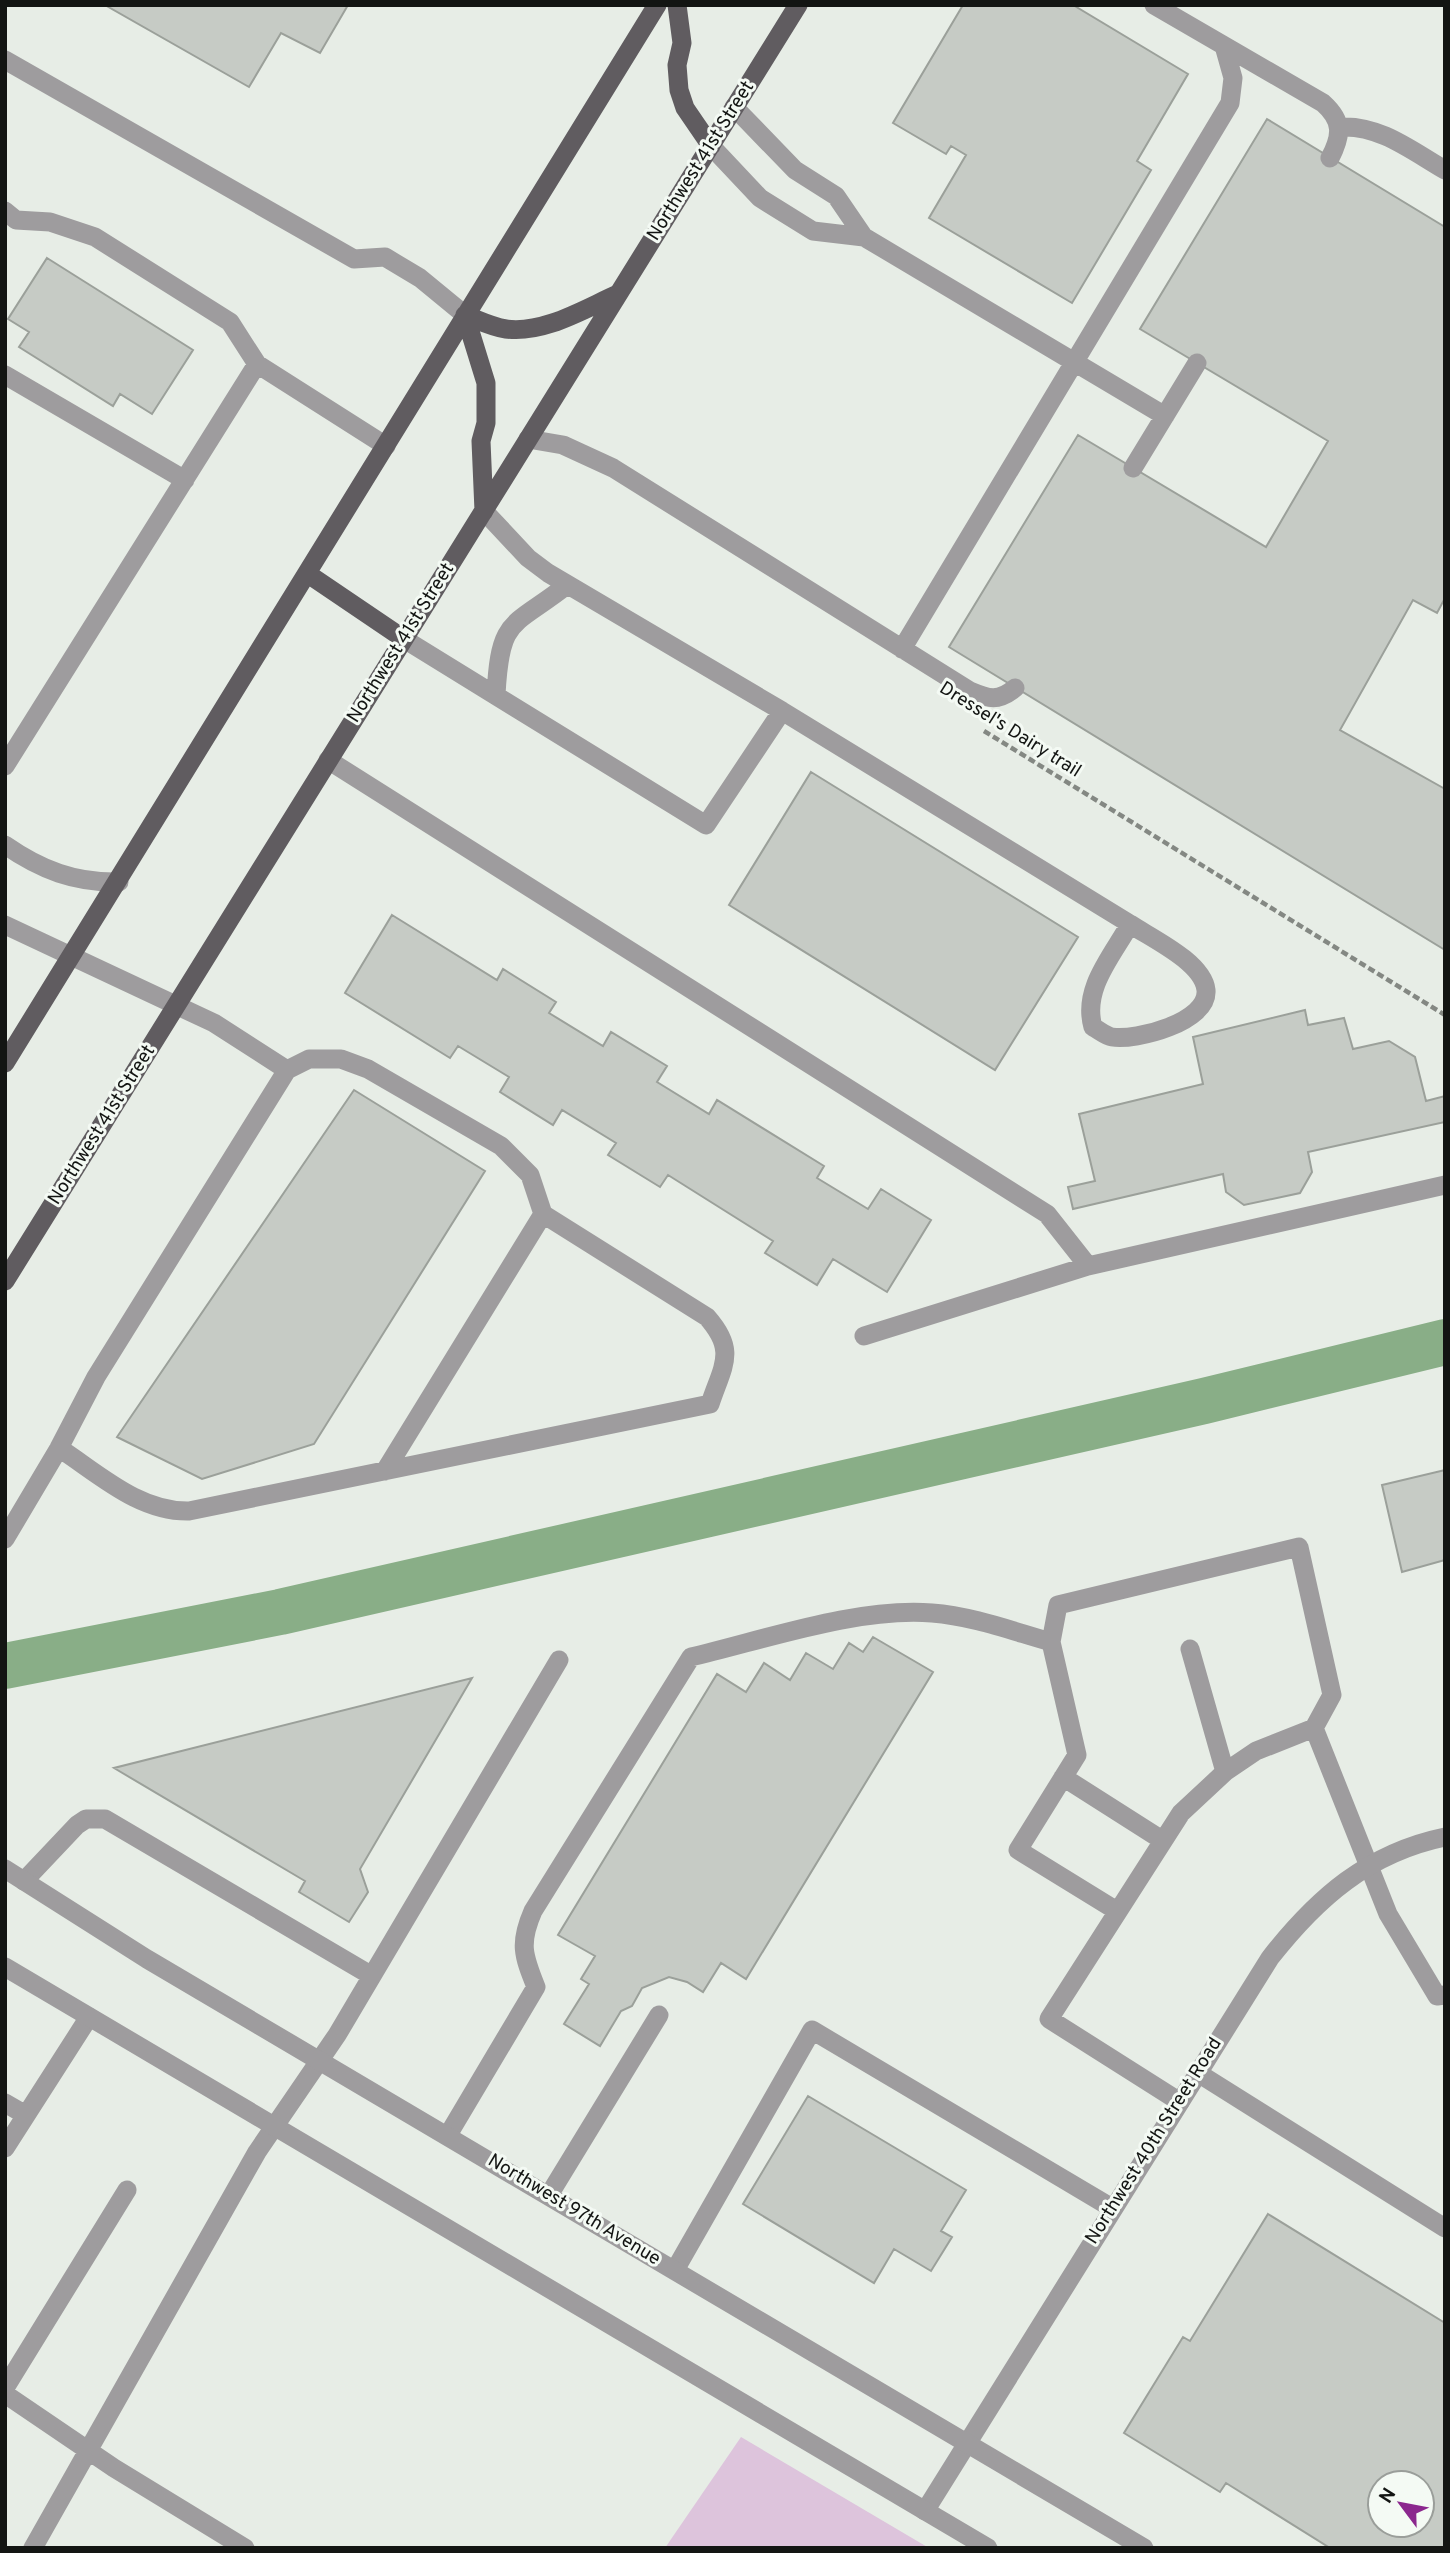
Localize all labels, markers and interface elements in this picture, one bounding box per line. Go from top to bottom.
street label: Northwest 41st Street [642,77,760,245]
street label: Northwest 41st Street [342,559,460,727]
street label: Dressel's Dairy trail [935,677,1085,783]
street label: Northwest 41st Street [43,1041,161,1209]
street label: Northwest 40th Street Road [1080,2033,1228,2249]
street label: Northwest 97th Avenue [483,2149,665,2271]
north arrow [1366,2469,1436,2539]
text: N [1374,2484,1402,2508]

